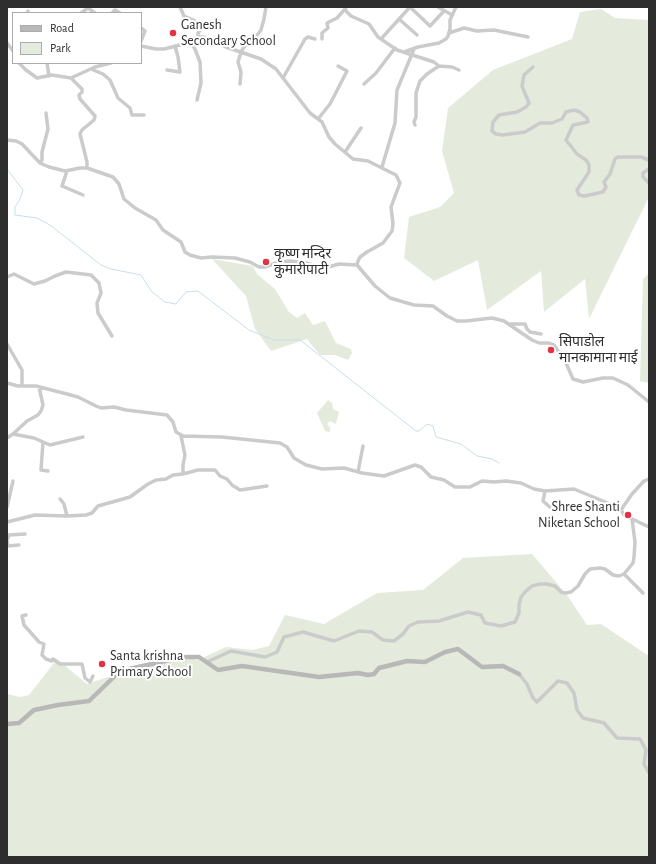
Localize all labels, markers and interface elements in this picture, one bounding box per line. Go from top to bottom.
legend [12,12,142,64]
place label: Ganesh Secondary School [181,17,276,50]
text: Road [50,22,74,34]
marker: Ganesh Secondary School [168,28,178,38]
text: Park [50,42,71,54]
place label: कृष्ण मन्दिर कुमारीपाटी [274,246,331,278]
marker: कृष्ण मन्दिर कुमारीपाटी [261,257,271,267]
place label: सिपाडोल मानकामाना माई [559,334,638,366]
marker: सिपाडोल मानकामाना माई [546,345,556,355]
place label: Shree Shanti Niketan School [538,499,620,532]
marker: Shree Shanti Niketan School [623,510,633,520]
place label: Santa krishna Primary School [110,648,192,680]
marker: Santa krishna Primary School [97,659,107,669]

